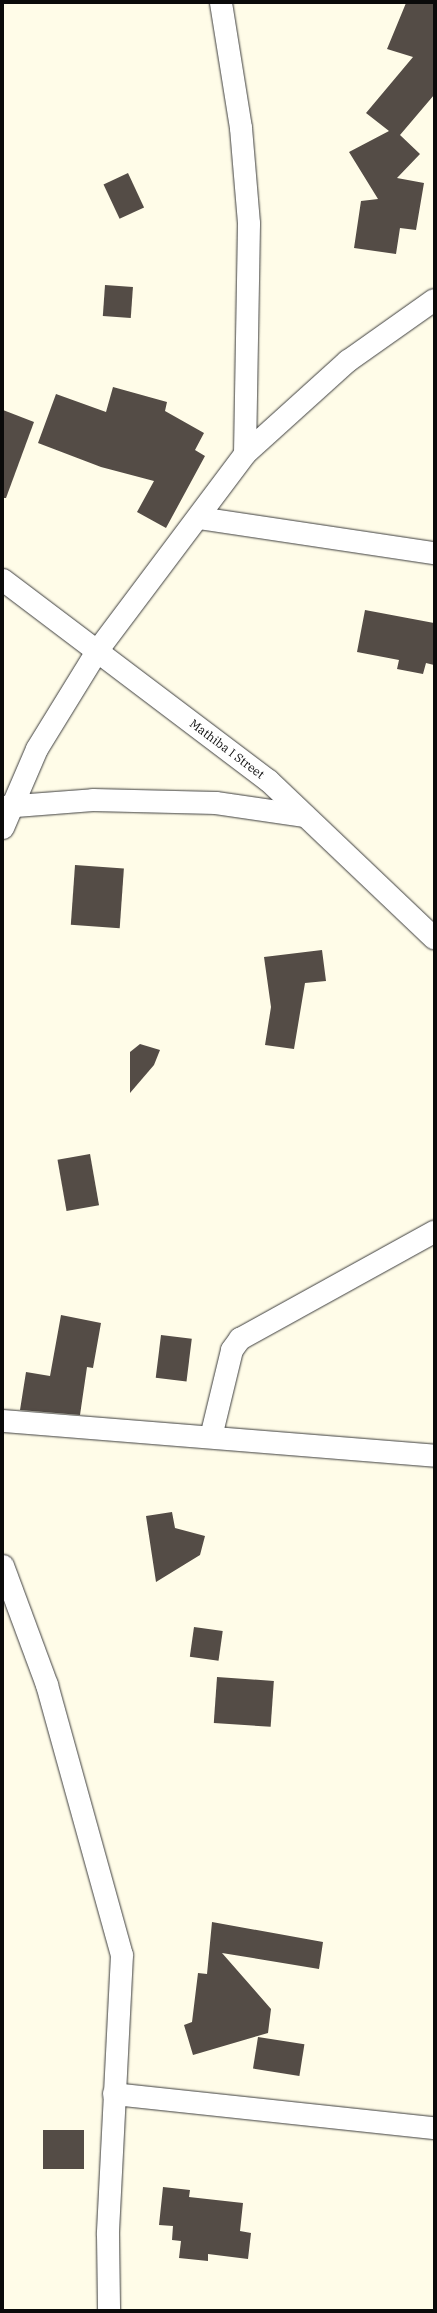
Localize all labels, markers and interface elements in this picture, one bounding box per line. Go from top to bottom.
street label: Mathiba I Street [187,716,267,782]

